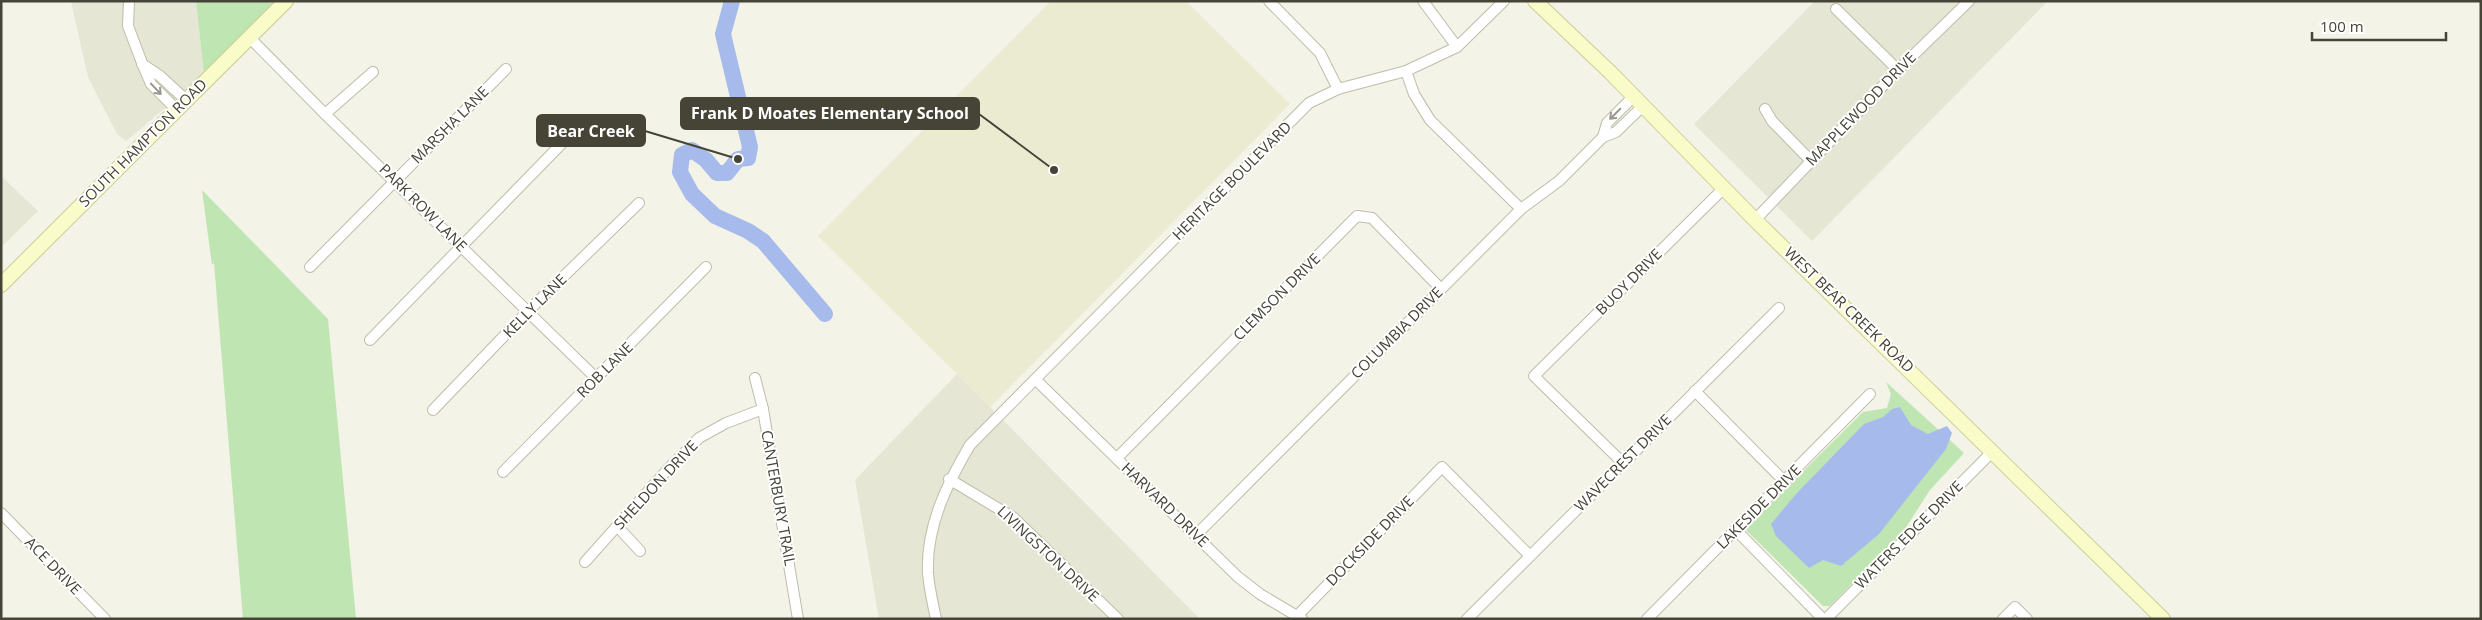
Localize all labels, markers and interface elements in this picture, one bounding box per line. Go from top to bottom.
scale bar [2312,10,2446,42]
text: 100 m [2320,16,2364,36]
street label: MAPPLEWOOD DRIVE [1801,47,1920,169]
street label: SOUTH HAMPTON ROAD [74,74,211,211]
street label: MARSHA LANE [406,81,492,167]
one-way arrow [150,82,162,95]
callout: Frank D Moates Elementary School [681,98,979,129]
text: Frank D Moates Elementary School [691,102,969,124]
one-way arrow [1609,108,1621,121]
callout: Bear Creek [537,115,645,146]
street label: HERITAGE BOULEVARD [1167,116,1295,244]
text: Bear Creek [547,120,635,142]
street label: PARK ROW LANE [375,159,472,256]
street label: WEST BEAR CREEK ROAD [1781,242,1919,377]
street label: BUOY DRIVE [1591,244,1666,319]
street label: CLEMSON DRIVE [1228,248,1324,344]
street label: KELLY LANE [498,269,570,341]
street label: COLUMBIA DRIVE [1346,282,1447,383]
street label: ROB LANE [572,337,637,402]
street label: WAVECREST DRIVE [1569,409,1675,515]
street label: CANTERBURY TRAIL [757,428,801,567]
street label: SHELDON DRIVE [609,436,702,533]
street label: HARVARD DRIVE [1118,458,1214,551]
street label: LAKESIDE DRIVE [1712,460,1805,553]
street label: WATERS EDGE DRIVE [1850,476,1967,593]
street label: DOCKSIDE DRIVE [1321,491,1418,590]
street label: LIVINGSTON DRIVE [993,501,1104,606]
street label: ACE DRIVE [21,532,86,598]

